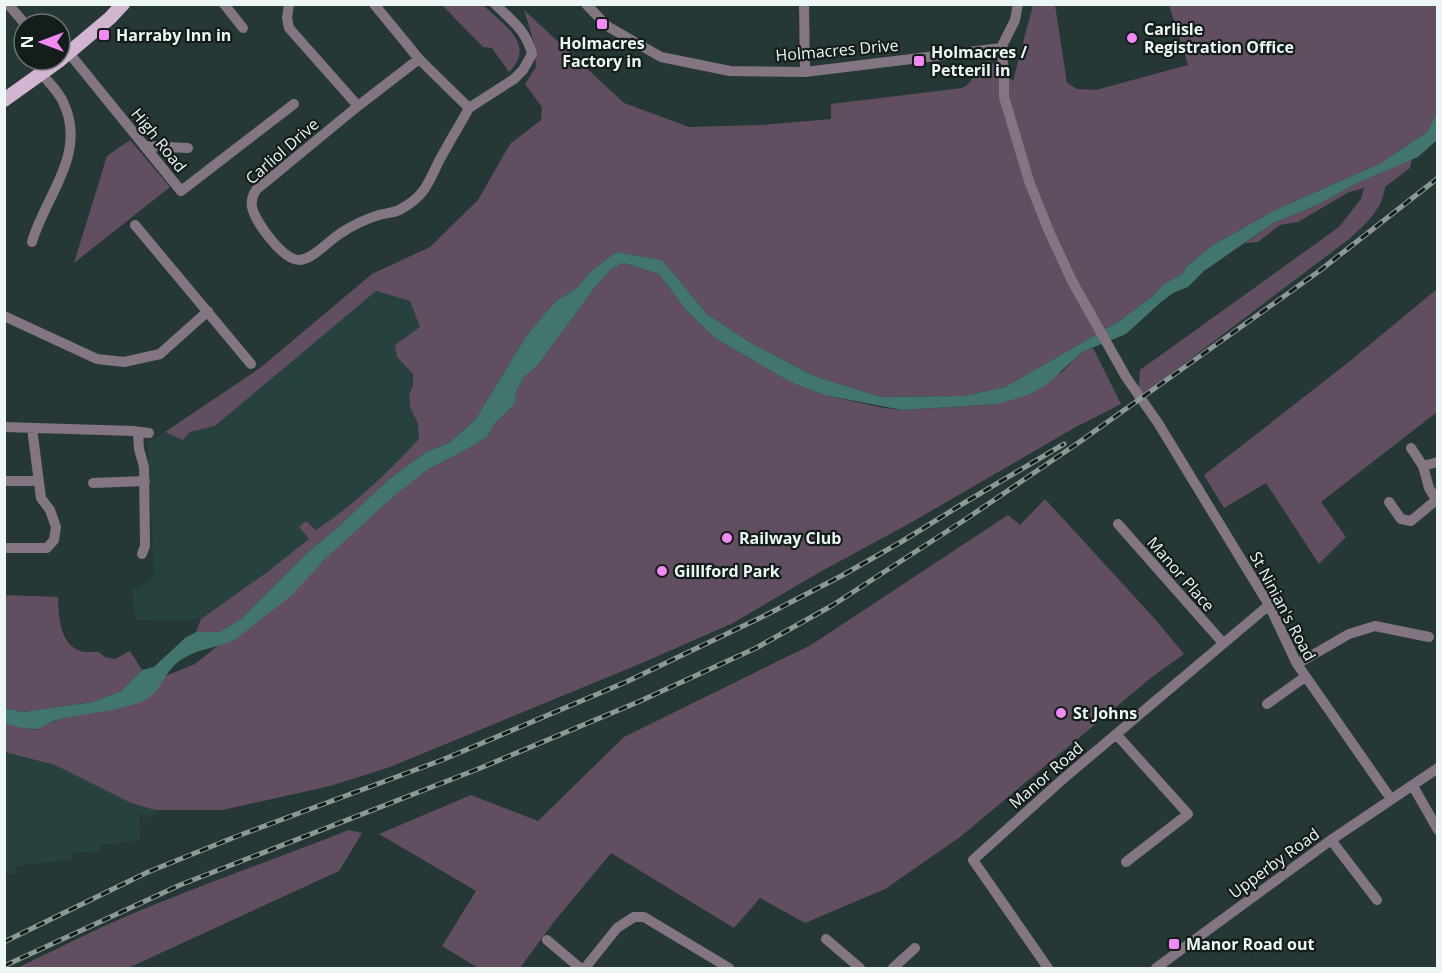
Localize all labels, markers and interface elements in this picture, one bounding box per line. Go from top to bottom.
north arrow [12,12,72,72]
marker: Holmacres Factory in [595,17,609,31]
place label: Carlisle Registration Office [1144,18,1294,58]
place label: Harraby Inn in [116,24,231,46]
marker: Harraby Inn in [97,28,111,42]
marker: Carlisle Registration Office [1125,31,1139,45]
place label: Holmacres Factory in [559,32,645,72]
street label: Holmacres Drive [775,34,899,66]
text: N [16,35,38,49]
place label: Holmacres / Petteril in [931,41,1027,81]
marker: Holmacres / Petteril in [912,54,926,68]
street label: High Road [126,103,192,177]
street label: Carliol Drive [241,113,323,189]
place label: Railway Club [739,527,841,549]
marker: Railway Club [720,531,734,545]
street label: Manor Place [1142,532,1220,616]
street label: St Ninian's Road [1245,548,1321,664]
place label: Gilllford Park [674,560,780,582]
marker: Gilllford Park [655,564,669,578]
place label: St Johns [1073,702,1137,724]
marker: St Johns [1054,706,1068,720]
street label: Manor Road [1004,737,1088,813]
street label: Upperby Road [1224,823,1324,903]
place label: Manor Road out [1186,933,1314,955]
marker: Manor Road out [1167,937,1181,951]

